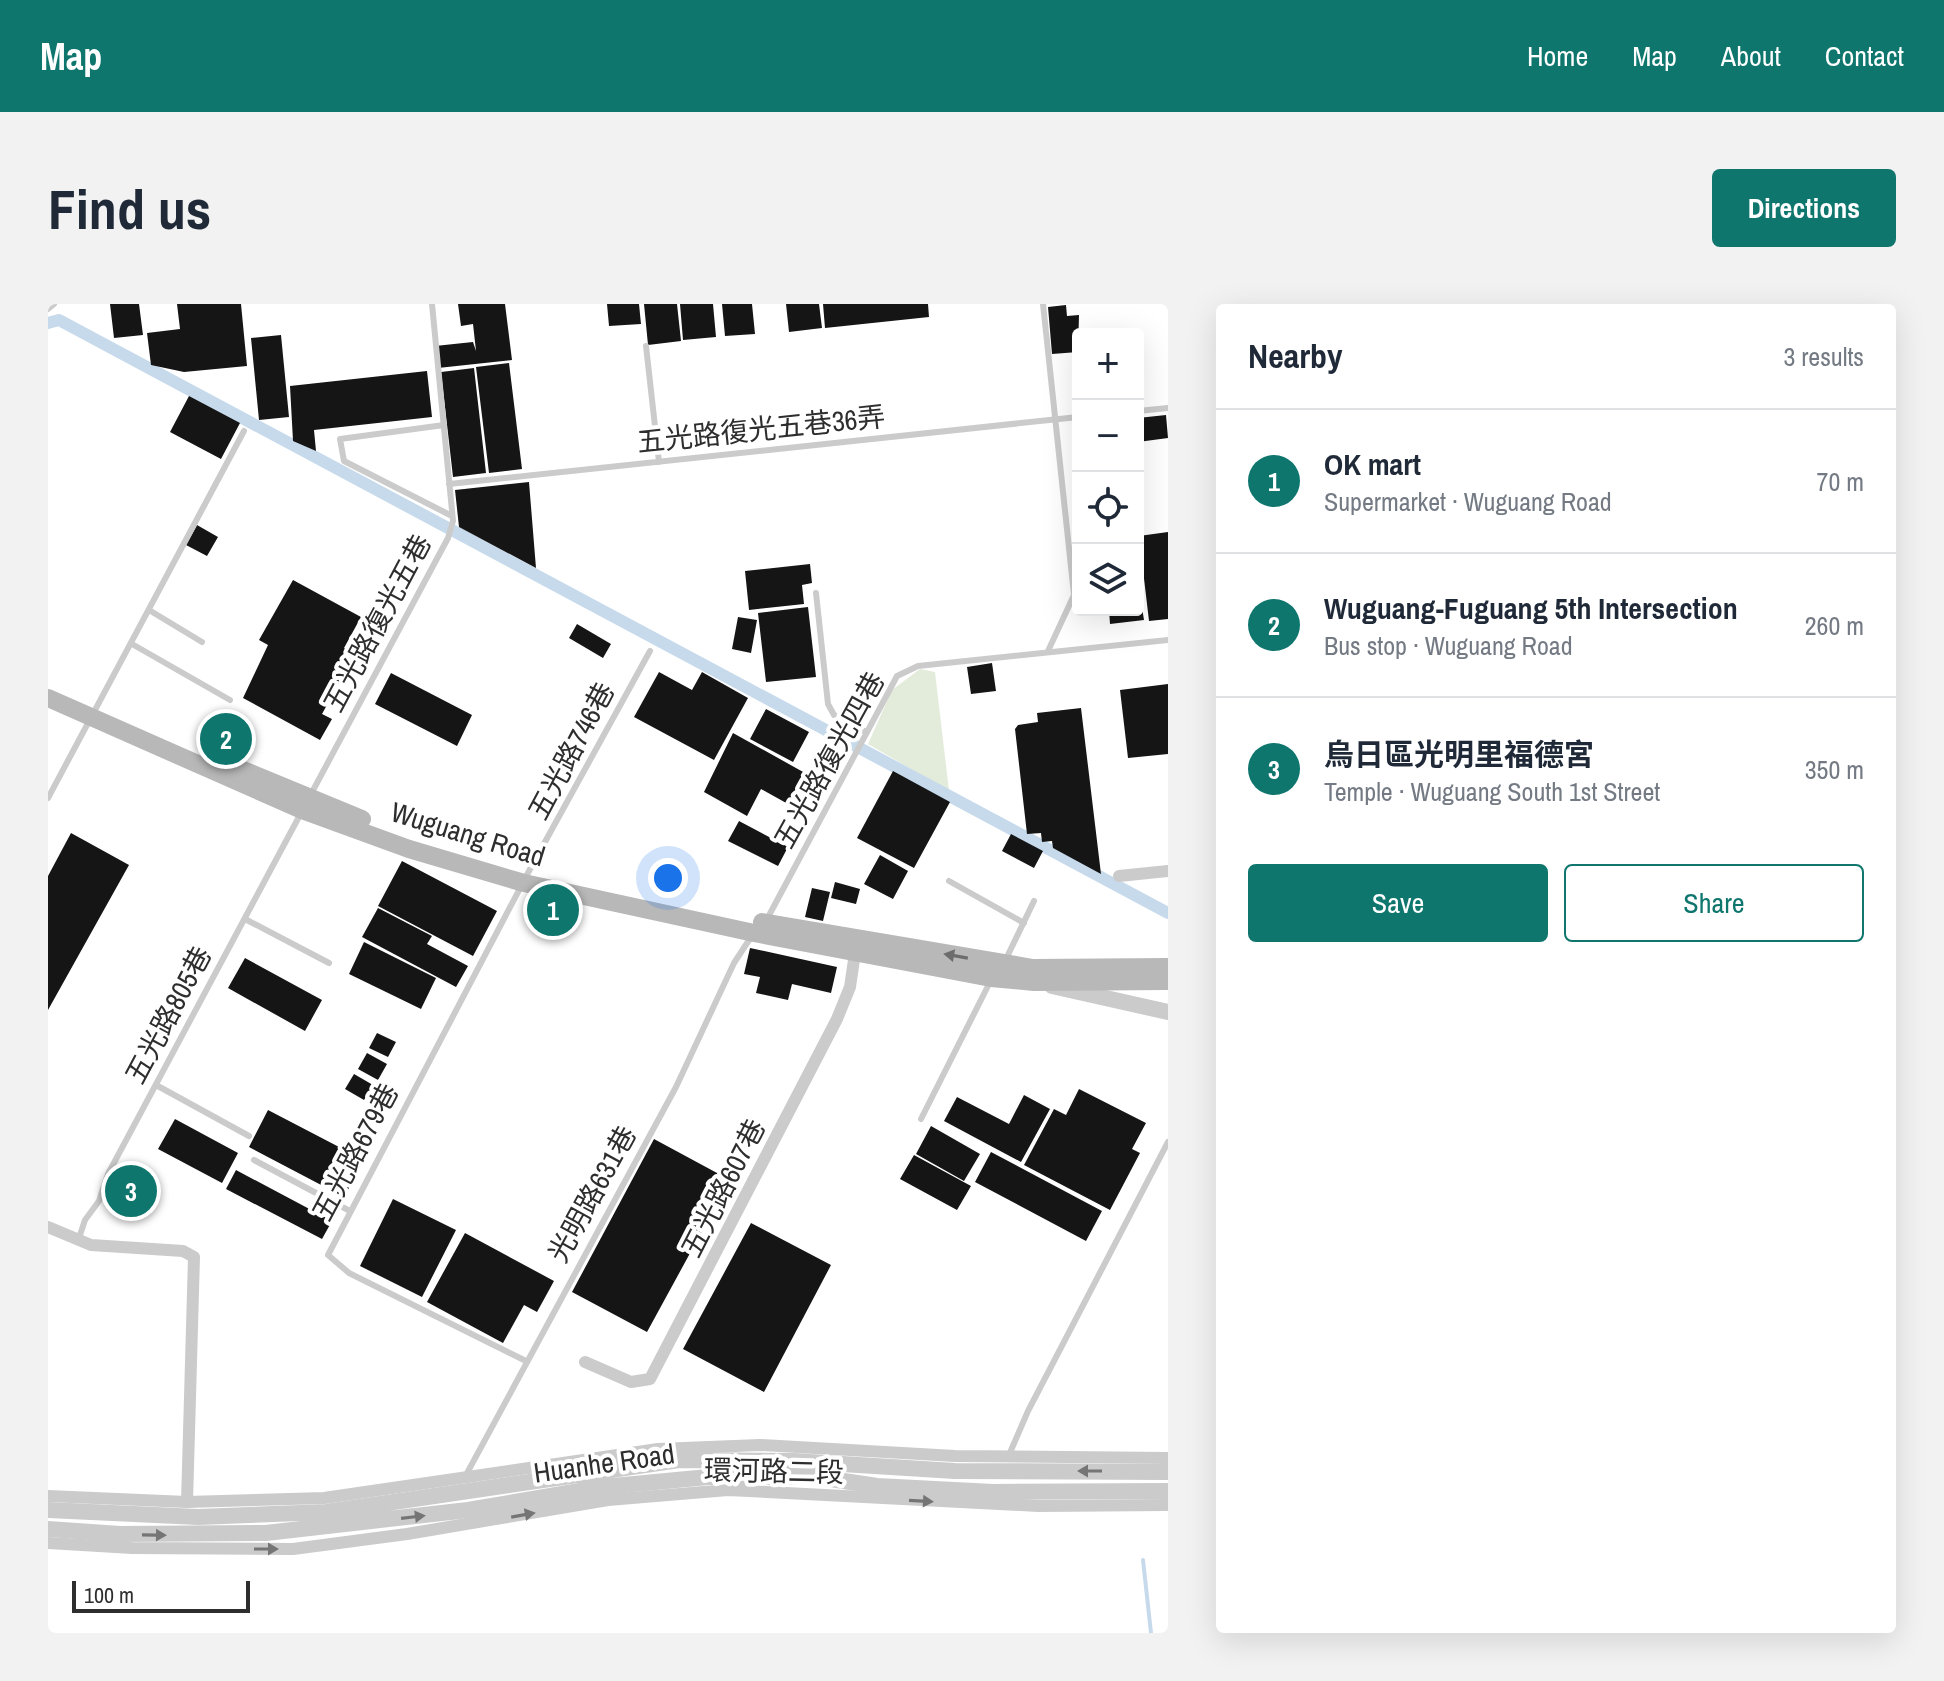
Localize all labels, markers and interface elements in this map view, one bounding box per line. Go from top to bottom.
text: Map [40,31,102,82]
text: Home [1527,37,1588,75]
text: Map [1632,37,1677,75]
text: About [1721,37,1781,75]
text: Contact [1825,37,1904,75]
button: Directions [1712,169,1896,247]
text: Find us [48,171,211,246]
map controls [1072,328,1144,616]
button: + [1072,328,1144,400]
text: Nearby [1248,333,1343,379]
text: 3 results [1783,339,1864,374]
street label: 五光路復光五巷36弄 [635,397,887,461]
button: − [1072,400,1144,472]
text: OK mart [1324,444,1421,484]
text: 1 [1268,464,1280,499]
text: 70 m [1817,464,1864,499]
button: locate [1072,472,1144,544]
text: Supermarket · Wuguang Road [1324,484,1612,519]
street label: 五光路復光五巷 [314,528,440,718]
button: layers [1072,544,1144,616]
text: Wuguang-Fuguang 5th Intersection [1324,588,1738,628]
text: 2 [1268,608,1280,643]
text: 260 m [1805,608,1864,643]
text: Bus stop · Wuguang Road [1324,628,1573,663]
street label: 五光路復光四巷 [765,665,893,855]
street label: 五光路746巷 [519,676,623,826]
pin: 2 [200,709,252,769]
text: 烏日區光明里福德宮 [1324,734,1594,774]
text: 3 [1268,752,1280,787]
text: 350 m [1805,752,1864,787]
text: Temple · Wuguang South 1st Street [1324,774,1660,809]
street label: Wuguang Road [386,793,550,875]
your location [648,858,688,898]
button: Save [1248,864,1548,942]
button: Share [1564,864,1864,942]
pin: 1 [527,880,579,940]
street label: 五光路805巷 [116,940,220,1090]
one-way arrow [943,949,968,962]
street label: 五光路679巷 [303,1077,407,1227]
street label: 五光路607巷 [672,1112,774,1264]
street label: 光明路631巷 [539,1119,645,1269]
pin: 3 [105,1161,157,1221]
street label: Huanhe Road [531,1434,677,1492]
street label: 環河路二段 [704,1451,844,1491]
one-way arrow [1077,1465,1102,1477]
one-way arrow [909,1495,934,1508]
one-way arrow [511,1508,536,1520]
one-way arrow [401,1510,426,1523]
one-way arrow [142,1528,167,1541]
one-way arrow [254,1543,279,1555]
scale bar [72,1577,250,1613]
text: 100 m [84,1580,134,1610]

